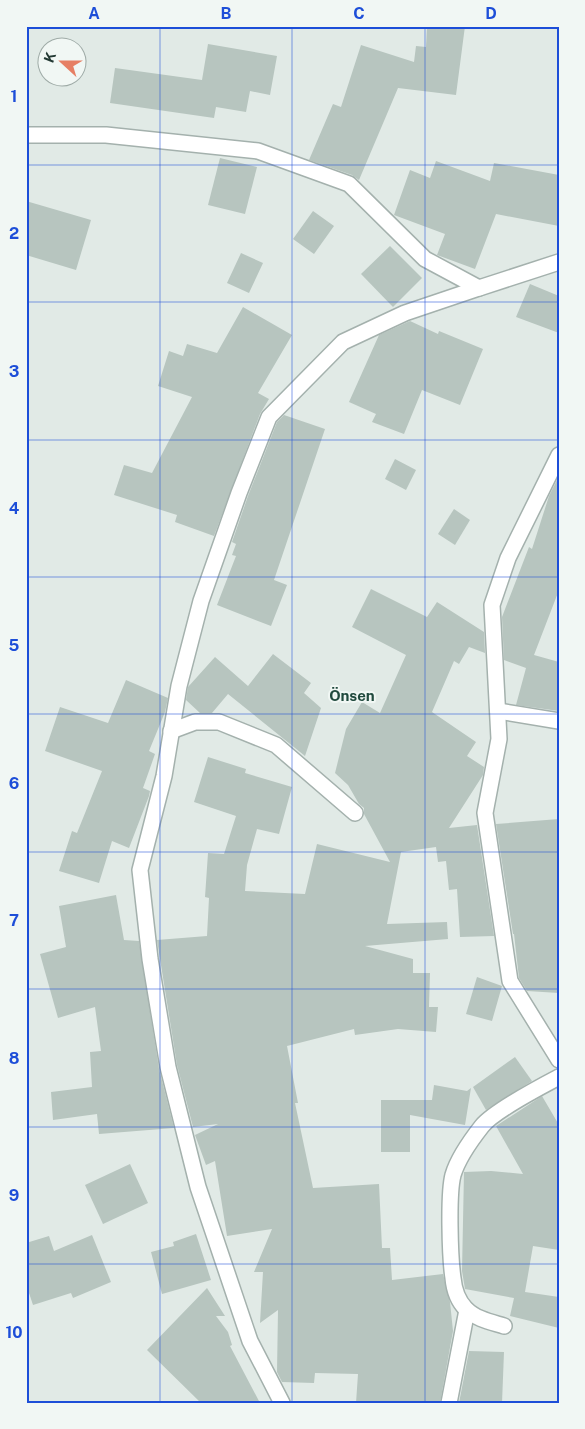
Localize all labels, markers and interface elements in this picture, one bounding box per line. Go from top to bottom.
text: A [88,4,100,23]
text: B [221,4,232,23]
text: C [353,4,365,23]
text: D [485,4,497,23]
north arrow [38,38,88,88]
text: K [41,50,59,65]
text: 1 [11,87,17,106]
text: 2 [9,224,19,243]
text: 3 [9,362,19,381]
text: 4 [9,499,20,518]
text: 5 [9,636,20,655]
district label: Önsen [329,687,375,704]
text: 6 [9,774,19,793]
text: 7 [9,911,19,930]
text: 8 [9,1049,20,1068]
text: 9 [9,1186,19,1205]
text: 10 [5,1323,23,1342]

